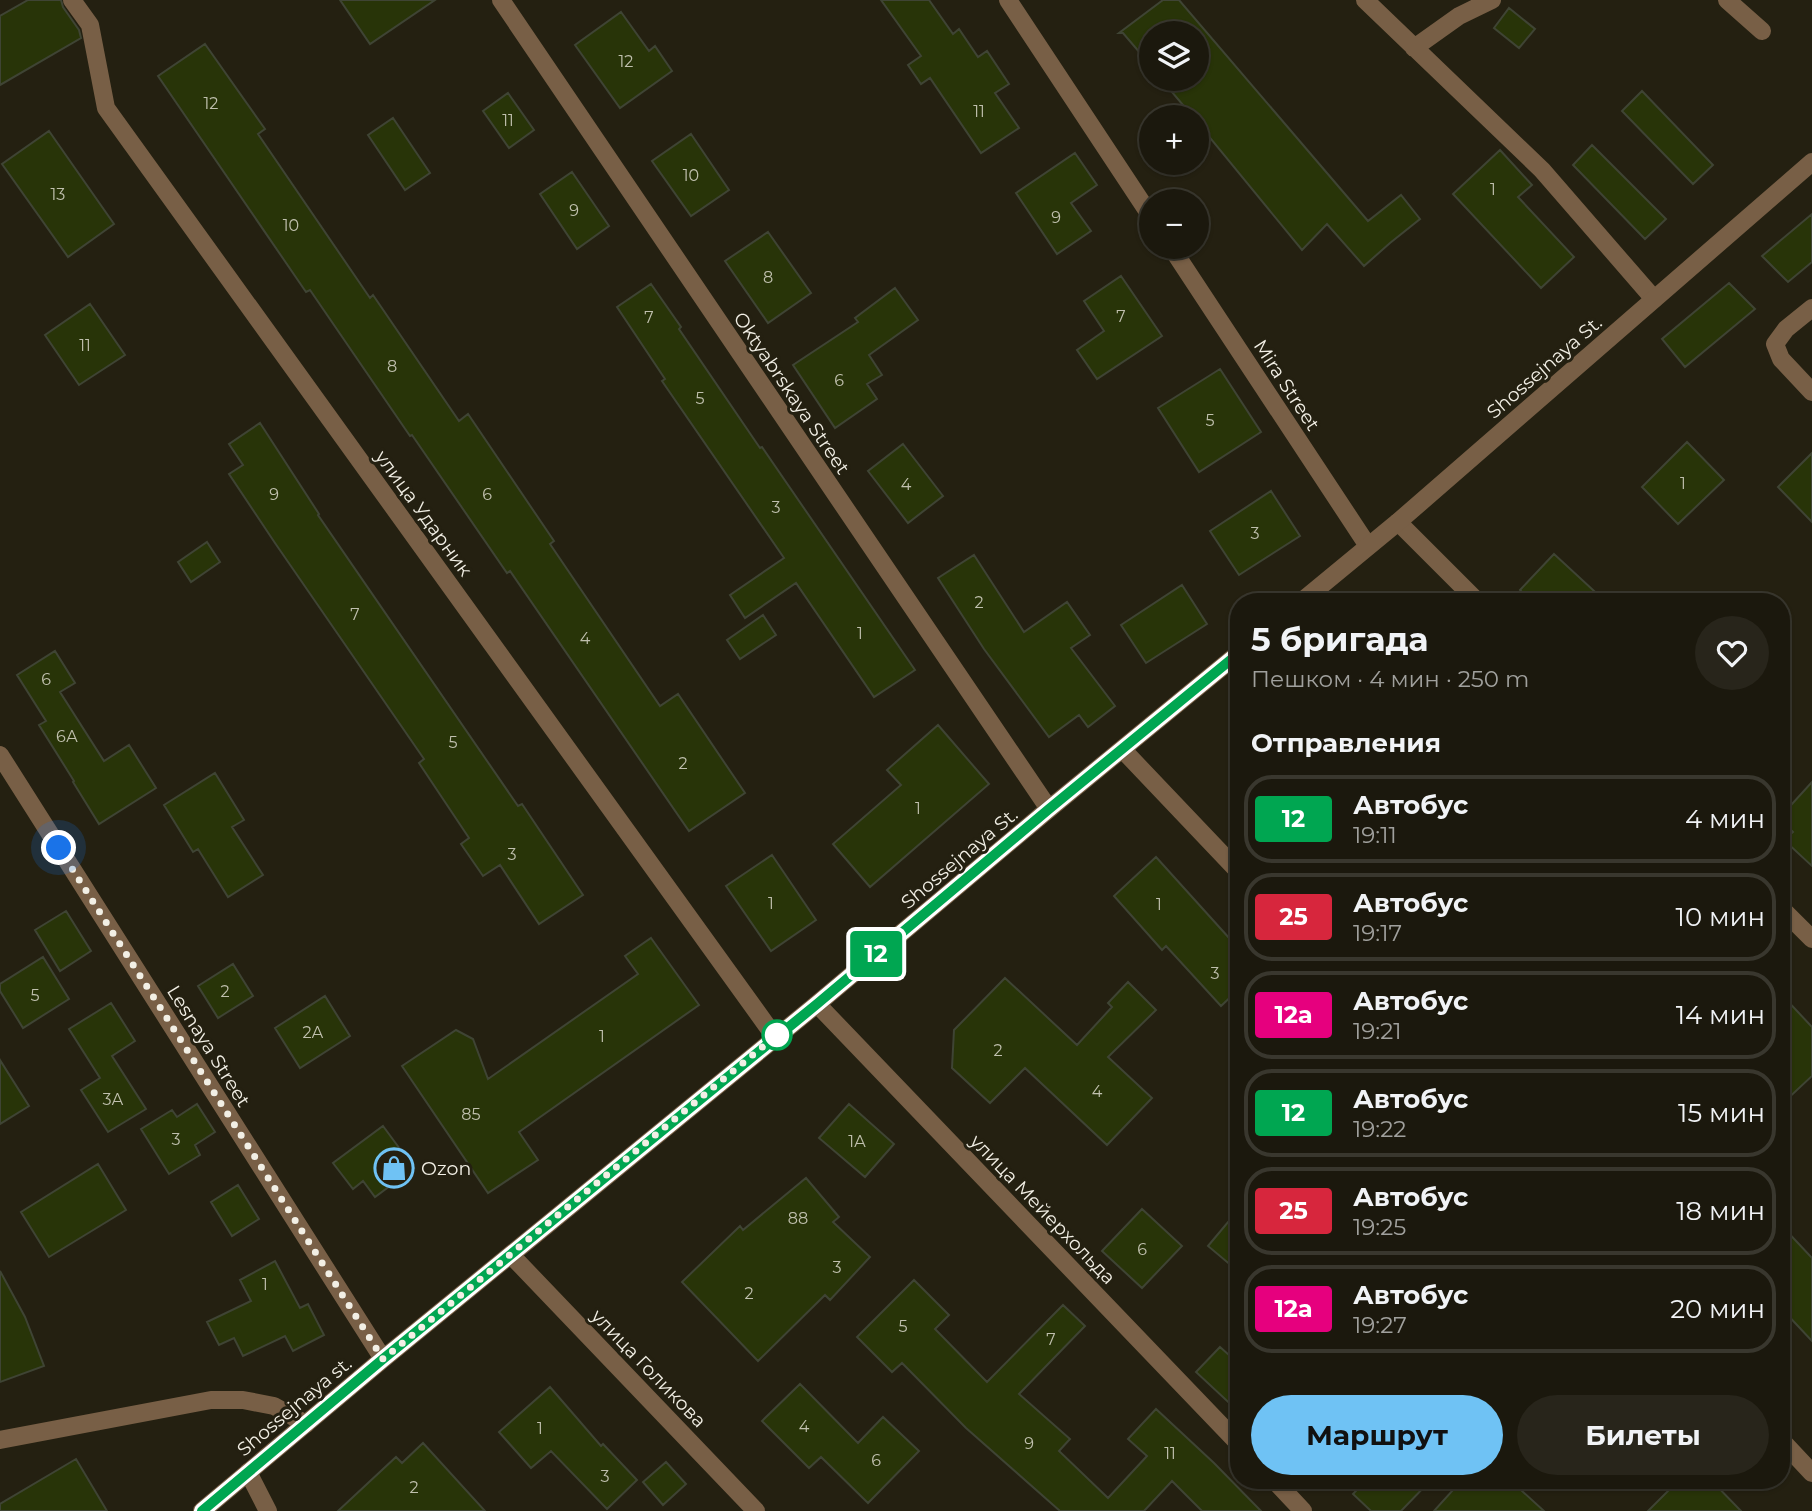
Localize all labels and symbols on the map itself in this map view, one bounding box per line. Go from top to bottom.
house number: 12 [619,52,633,71]
house number: 12 [204,94,218,113]
house number: 11 [973,102,985,121]
house number: 11 [502,111,514,130]
house number: 10 [683,166,699,185]
house number: 1 [1490,180,1496,199]
house number: 13 [51,185,65,204]
house number: 9 [569,201,579,220]
house number: 9 [1051,208,1061,227]
house number: 10 [283,216,299,235]
house number: 8 [763,268,773,287]
house number: 7 [1116,307,1126,326]
house number: 7 [644,308,654,327]
street label: Oktyabrskaya Street [729,308,855,479]
street label: Shossejnaya St. [1482,311,1607,424]
house number: 11 [79,336,91,355]
street label: Mira Street [1249,336,1325,435]
house number: 8 [387,357,397,376]
house number: 6 [834,371,844,390]
house number: 5 [695,389,705,408]
house number: 5 [1205,411,1215,430]
street label: улица Ударник [370,445,477,581]
house number: 1 [1680,474,1686,493]
house number: 4 [901,475,912,494]
house number: 9 [269,485,279,504]
house number: 6 [482,485,492,504]
house number: 3 [771,498,781,517]
house number: 3 [1250,524,1260,543]
house number: 2 [974,593,984,612]
house number: 7 [350,605,360,624]
house number: 1 [857,624,863,643]
house number: 4 [580,629,591,648]
house number: 6 [41,670,51,689]
house number: 6А [56,727,78,746]
house number: 5 [448,733,458,752]
house number: 2 [678,754,688,773]
house number: 1 [915,799,921,818]
street label: Shossejnaya St. [896,803,1022,914]
your location [41,830,76,865]
house number: 3 [507,845,517,864]
house number: 1 [768,894,774,913]
house number: 1 [1156,895,1162,914]
line badge: 12 [844,931,908,977]
house number: 3 [1210,964,1220,983]
street label: Lesnaya Street [162,981,255,1112]
house number: 2 [220,982,230,1001]
house number: 5 [30,986,40,1005]
unlabelled marker [762,1020,792,1050]
house number: 2А [303,1023,324,1042]
house number: 1 [599,1027,605,1046]
house number: 2 [993,1041,1003,1060]
house number: 4 [1092,1082,1103,1101]
house number: 3А [103,1090,124,1109]
house number: 85 [461,1105,481,1124]
street label: улица Мейерхольда [964,1129,1120,1289]
house number: 3 [171,1130,181,1149]
house number: 1А [848,1132,866,1151]
shop icon: Ozon [373,1147,415,1189]
place label: Ozon [421,1157,471,1180]
house number: 88 [788,1209,808,1228]
house number: 6 [1137,1240,1147,1259]
house number: 3 [832,1258,842,1277]
house number: 1 [262,1275,268,1294]
house number: 2 [744,1284,754,1303]
street label: улица Голикова [586,1304,711,1432]
house number: 5 [898,1317,908,1336]
house number: 7 [1046,1330,1056,1349]
street label: Shossejnaya st. [232,1352,356,1461]
house number: 4 [799,1417,810,1436]
house number: 1 [537,1419,543,1438]
house number: 9 [1024,1434,1034,1453]
house number: 11 [1164,1444,1176,1463]
house number: 6 [871,1451,881,1470]
house number: 3 [600,1467,610,1486]
house number: 2 [409,1478,419,1497]

